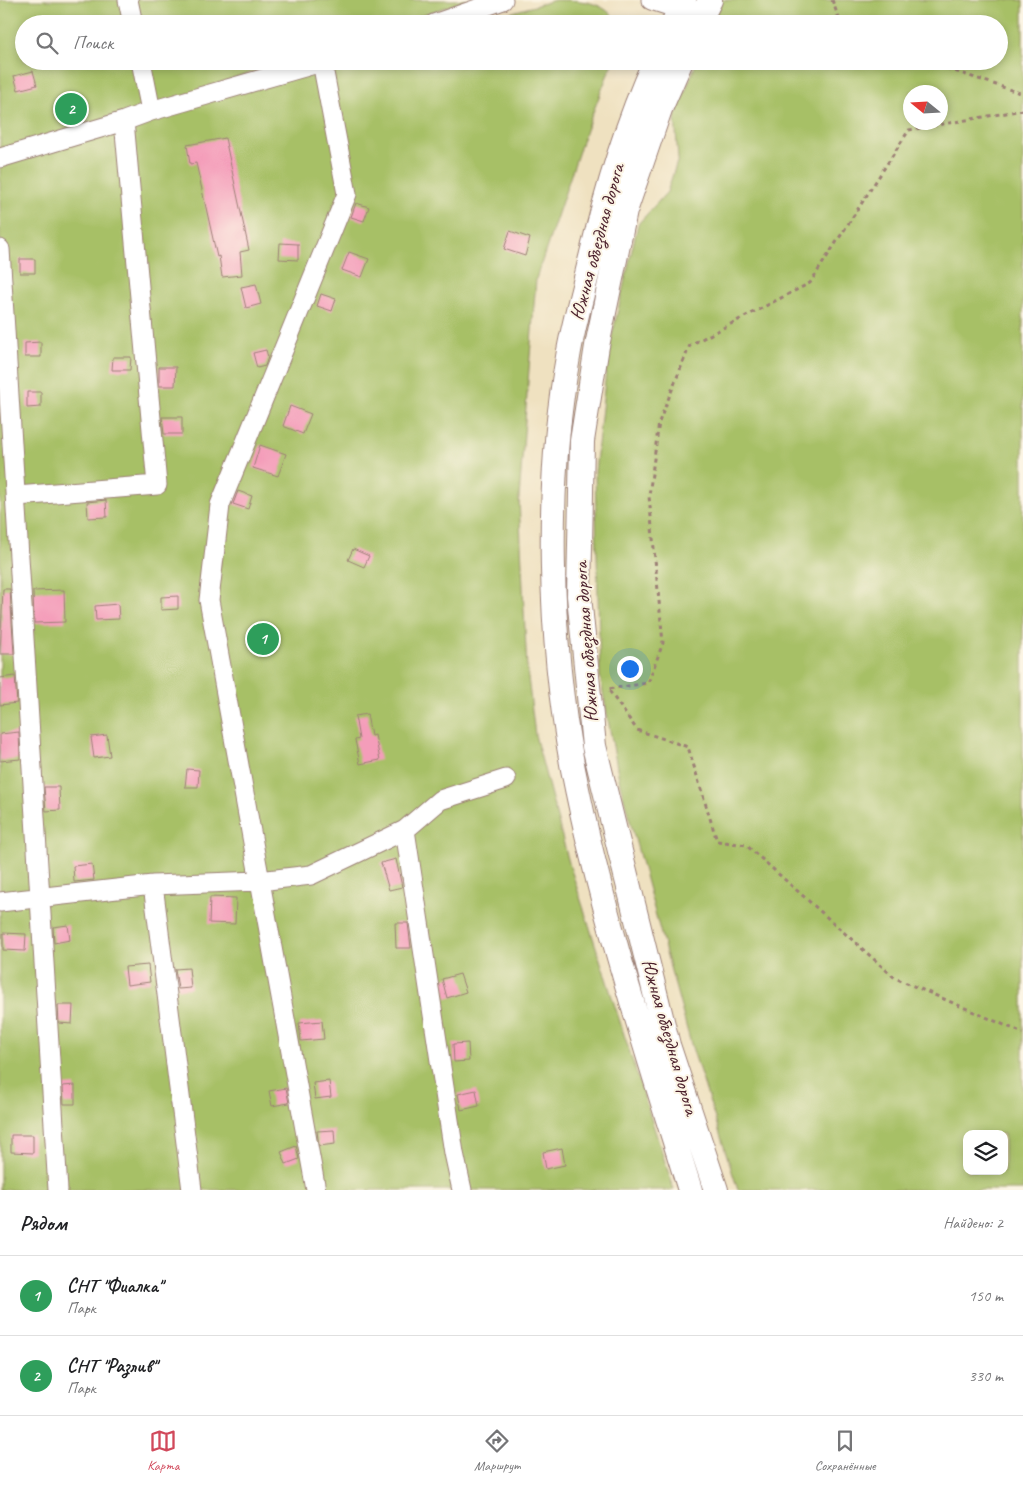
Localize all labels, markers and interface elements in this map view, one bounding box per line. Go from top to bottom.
search box [15,15,1008,70]
icon: search [33,29,61,57]
text: Поиск [73,31,113,55]
north arrow [903,85,948,130]
pin: 2 [55,90,87,128]
street label: Южная объездная дорога [564,159,631,323]
street label: Южная объездная дорога [568,559,605,723]
pin: 1 [247,620,279,658]
your location [617,656,643,682]
street label: Южная объездная дорога [635,956,705,1120]
map controls [963,1130,1008,1175]
button: layers [963,1130,1008,1175]
text: Рядом [20,1210,67,1236]
text: Найдено: 2 [943,1213,1003,1233]
text: СНТ "Фиалка" [67,1274,162,1298]
text: 1 [32,1286,40,1306]
text: 150 m [969,1286,1003,1306]
text: Парк [67,1298,96,1318]
text: СНТ "Разлив" [67,1354,156,1378]
text: 2 [32,1366,40,1386]
text: 330 m [969,1366,1003,1386]
text: Парк [67,1378,96,1398]
tab: Карта [147,1427,179,1474]
tab: Маршрут [474,1427,520,1474]
tab: Сохранённые [815,1427,876,1474]

